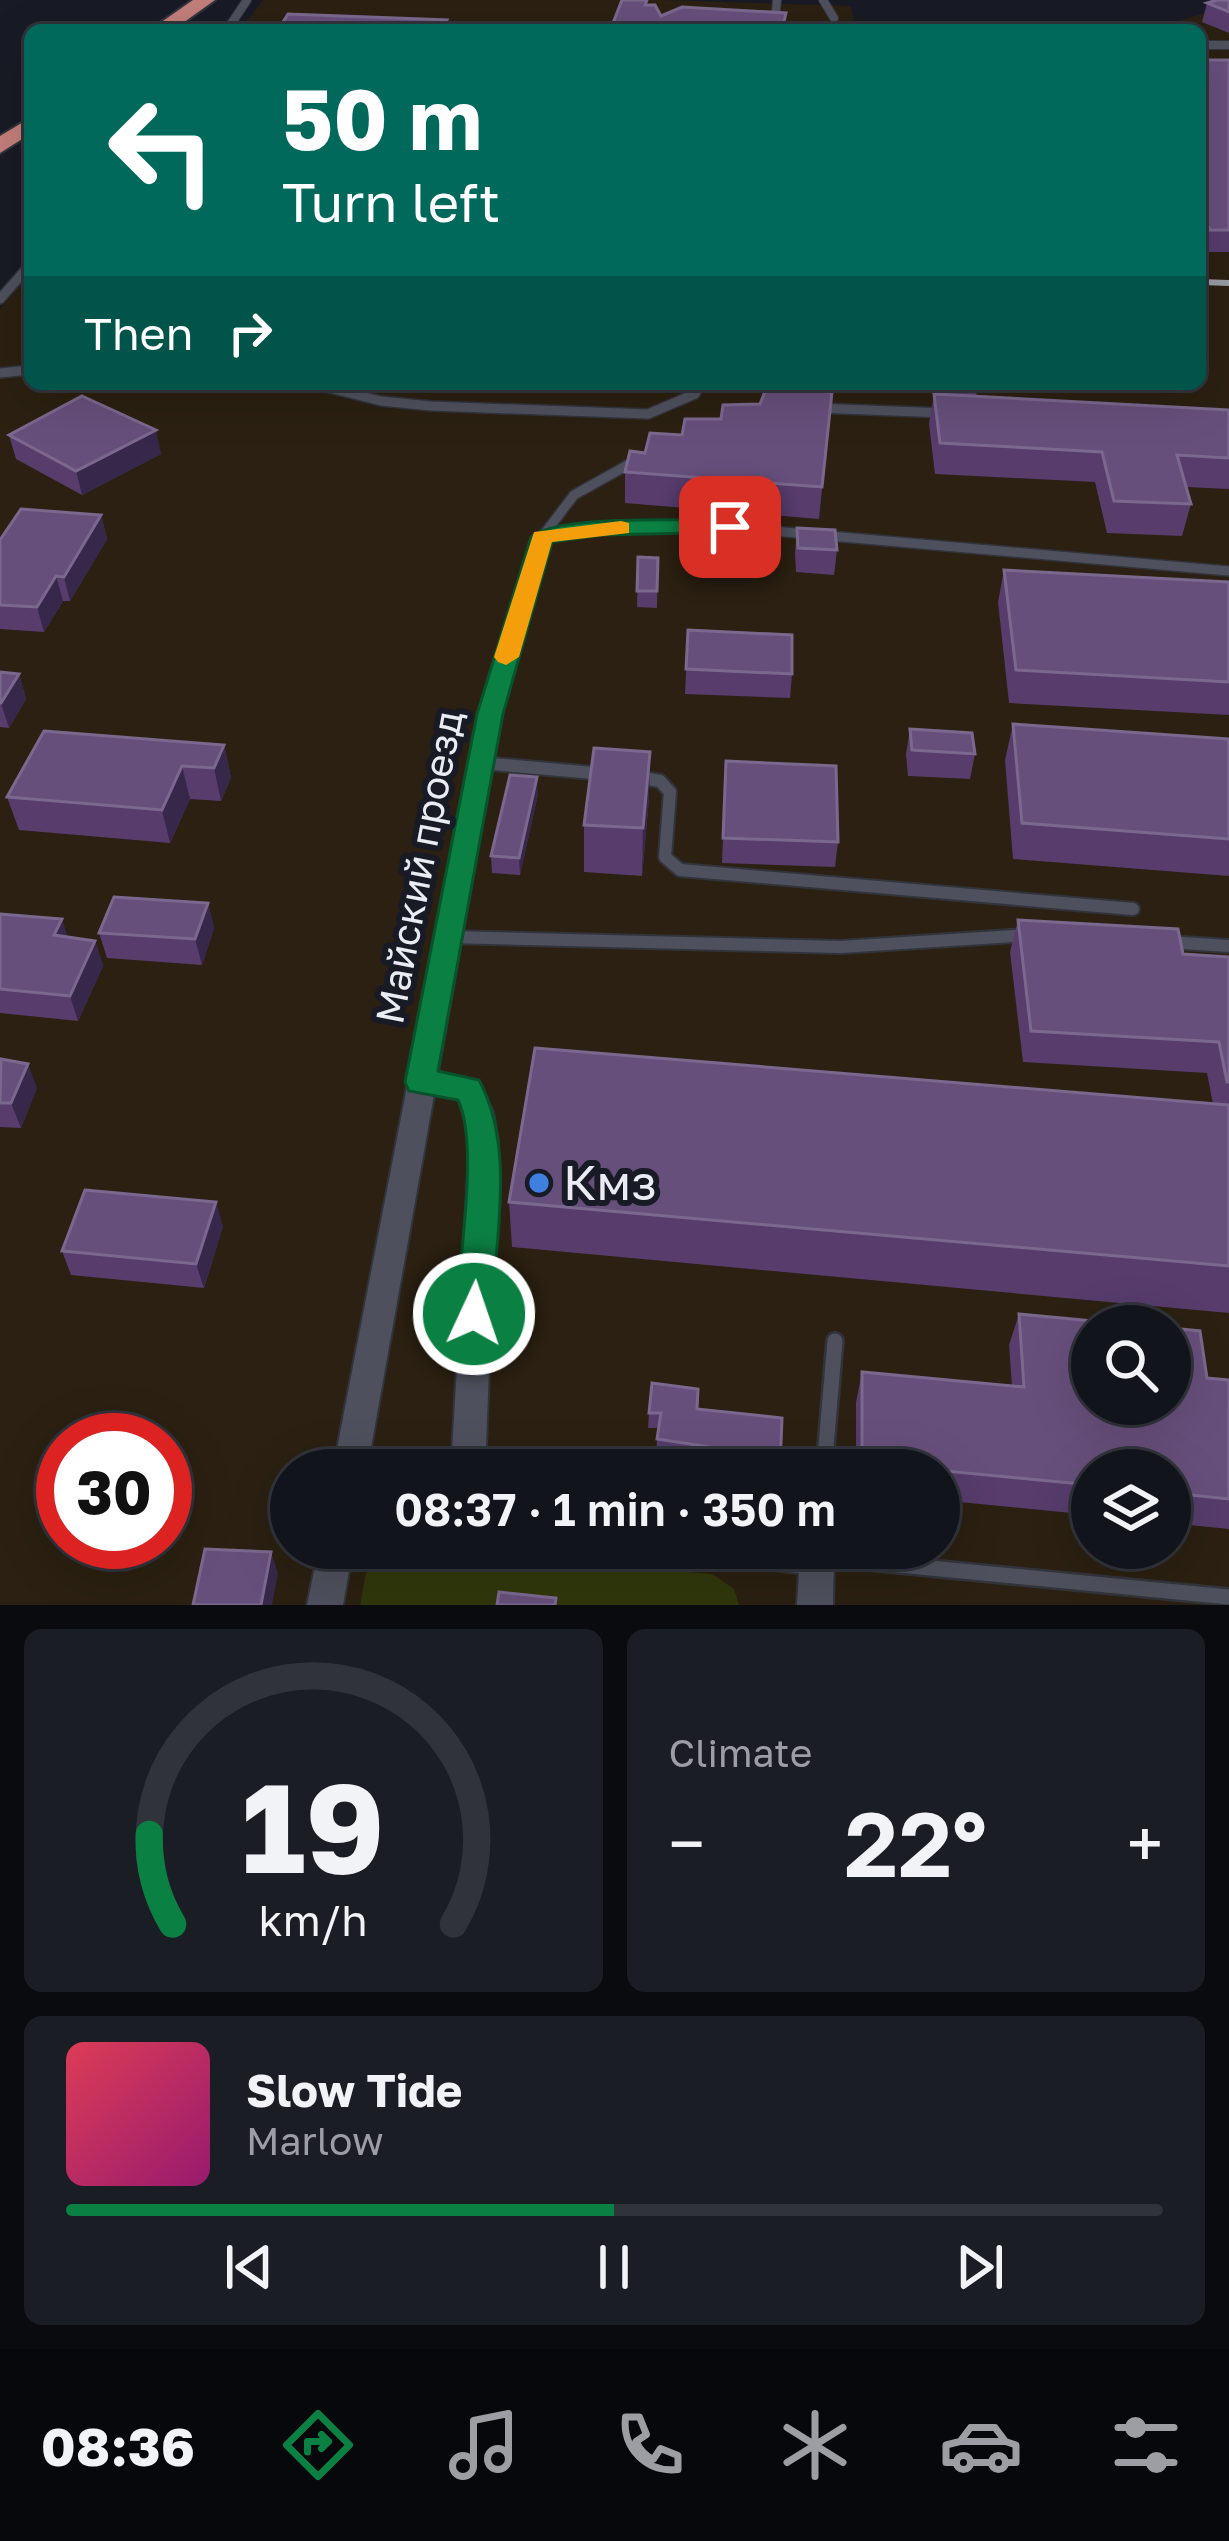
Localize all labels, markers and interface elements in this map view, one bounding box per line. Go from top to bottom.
text: 50 m [282,68,482,168]
icon: left [84,72,240,228]
text: Turn left [282,169,500,234]
icon: right [217,300,283,366]
text: Then [84,306,193,360]
pin [679,476,781,578]
icon: arrive [697,494,763,560]
street label: Майский проезд [365,706,472,1027]
place label: Кмз [563,1153,656,1211]
marker: Кмз [526,1170,552,1196]
position arrow [411,1251,537,1377]
map controls [1071,1305,1191,1569]
button: search [1071,1305,1191,1425]
speed limit sign: 30 [36,1413,192,1569]
button: layers [1071,1449,1191,1569]
text: 08:37 · 1 min · 350 m [394,1482,836,1536]
text: Climate [669,1729,812,1776]
text: 19 [241,1751,385,1900]
text: 22° [844,1789,987,1897]
text: − [669,1803,705,1883]
text: + [1127,1803,1163,1883]
text: km/h [259,1893,368,1944]
text: Slow Tide [246,2063,462,2117]
text: Marlow [246,2117,383,2164]
icon: previous [216,2234,282,2300]
icon: pause [581,2234,647,2300]
icon: next [947,2234,1013,2300]
icon: directions [276,2403,360,2487]
icon: music [442,2403,526,2487]
icon: phone [608,2403,692,2487]
icon: climate [773,2403,857,2487]
icon: car [939,2403,1023,2487]
icon: filters [1104,2403,1188,2487]
text: 08:36 [41,2413,195,2478]

